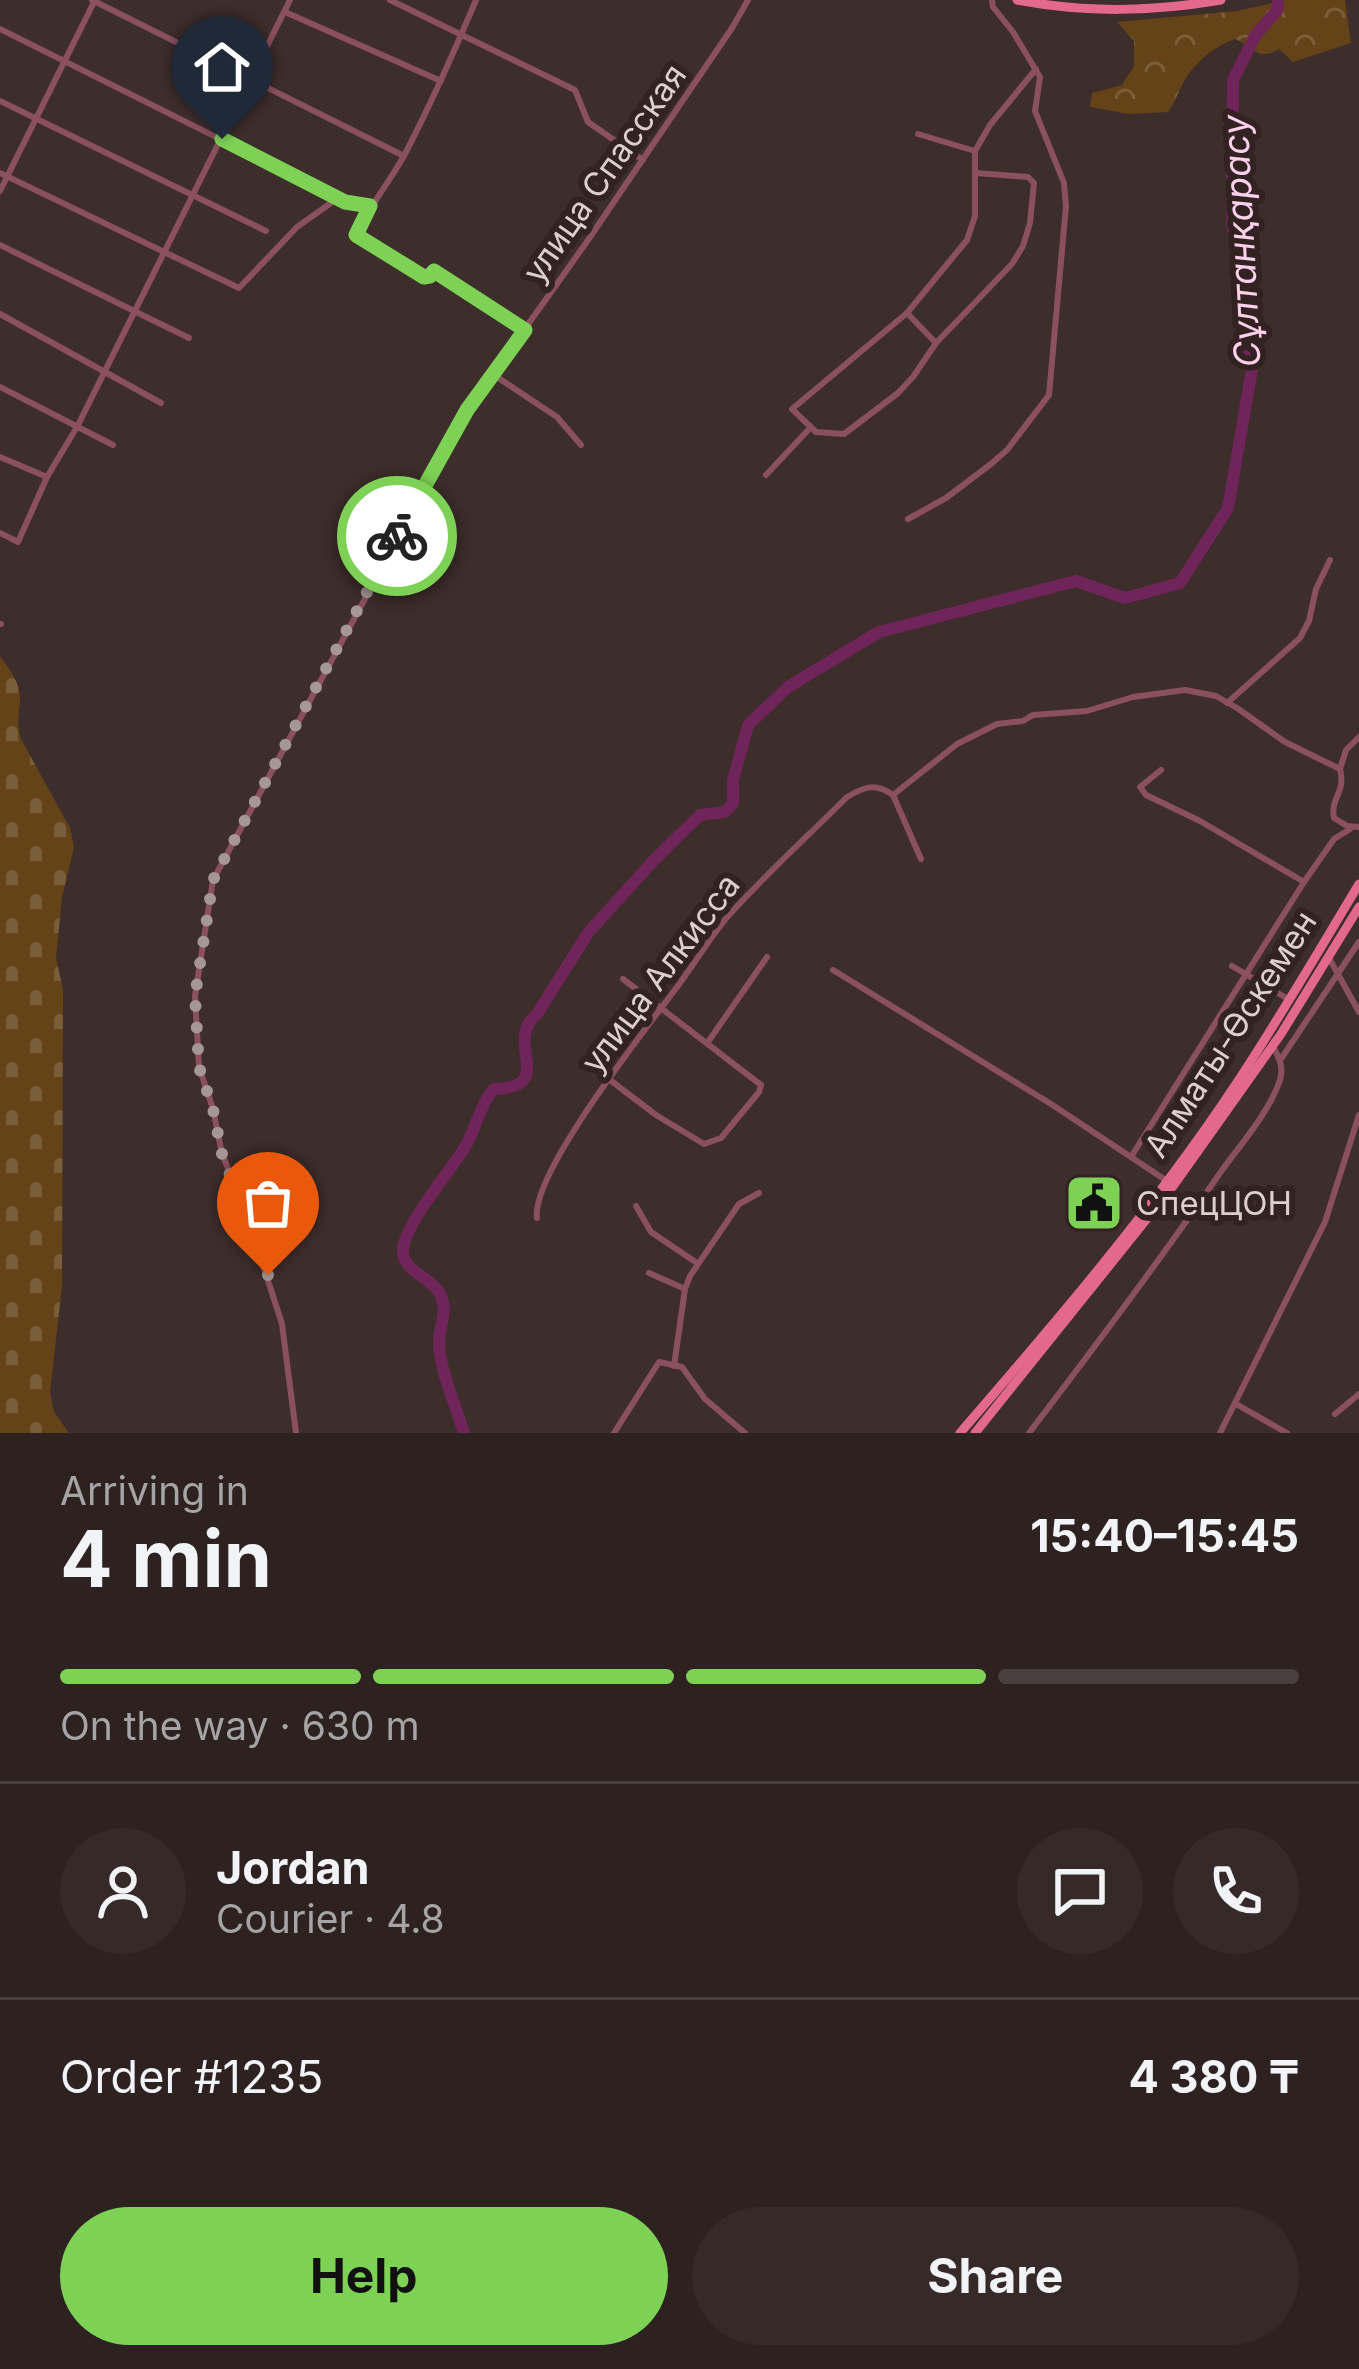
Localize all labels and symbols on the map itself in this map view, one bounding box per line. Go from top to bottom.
pin [171,16,273,139]
street label: улица Спасская [514,56,694,290]
water label: Сұлтанқарасу [1212,113,1270,368]
courier [337,476,457,596]
street label: улица Алкисса [572,866,748,1080]
street label: Алматы-Өскемен [1135,903,1325,1165]
pin [217,1152,319,1275]
public building icon: СпецЦОН [1063,1172,1125,1234]
place label: СпецЦОН [1136,1183,1292,1223]

